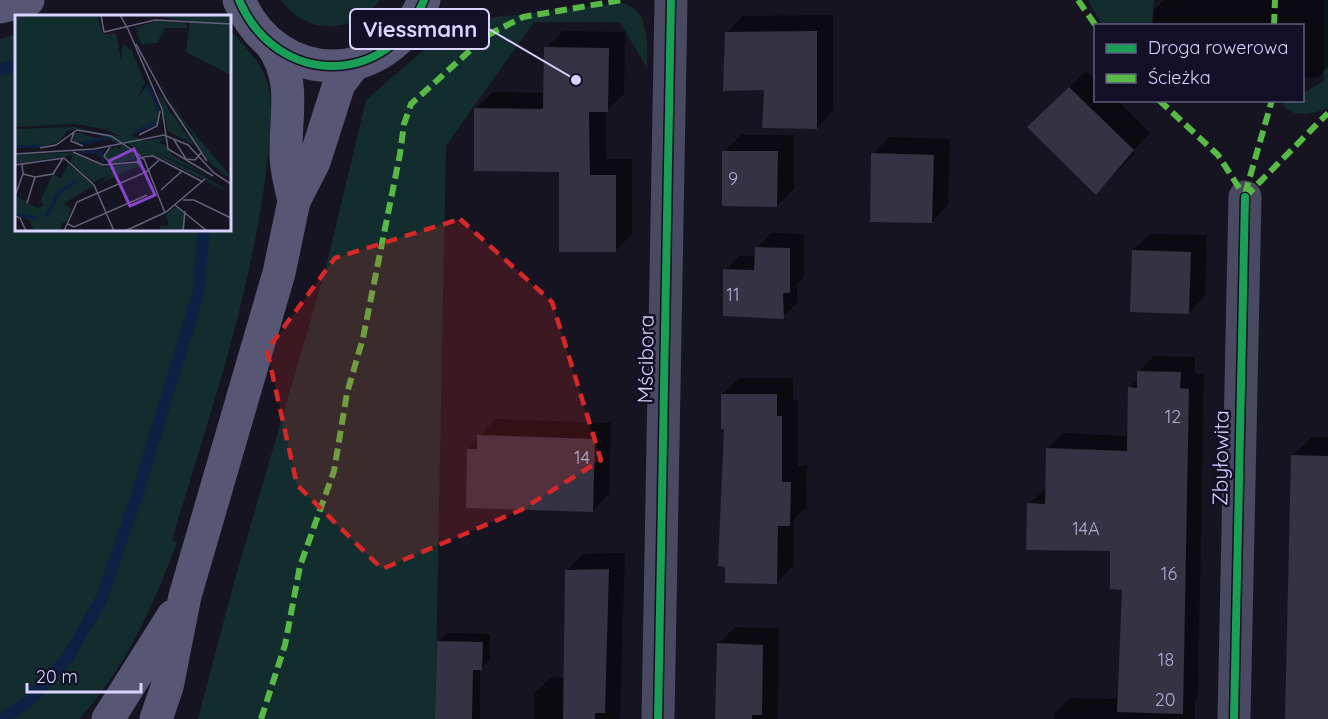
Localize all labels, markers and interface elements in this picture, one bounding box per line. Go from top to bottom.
callout: Viessmann [350,9,489,49]
inset map [15,15,231,231]
text: Viessmann [363,15,477,43]
legend [1094,24,1304,102]
text: Droga rowerowa [1148,36,1288,59]
text: Ścieżka [1148,66,1211,89]
house number: 9 [728,167,738,190]
house number: 11 [726,283,740,306]
street label: Mścibora [631,314,659,403]
house number: 12 [1165,405,1181,428]
street label: Zbyłowita [1206,410,1234,506]
house number: 14 [574,446,590,469]
house number: 14A [1072,517,1100,540]
house number: 16 [1161,562,1177,585]
house number: 18 [1158,648,1174,671]
scale bar [27,656,141,694]
text: 20 m [36,665,78,688]
house number: 20 [1155,688,1175,711]

